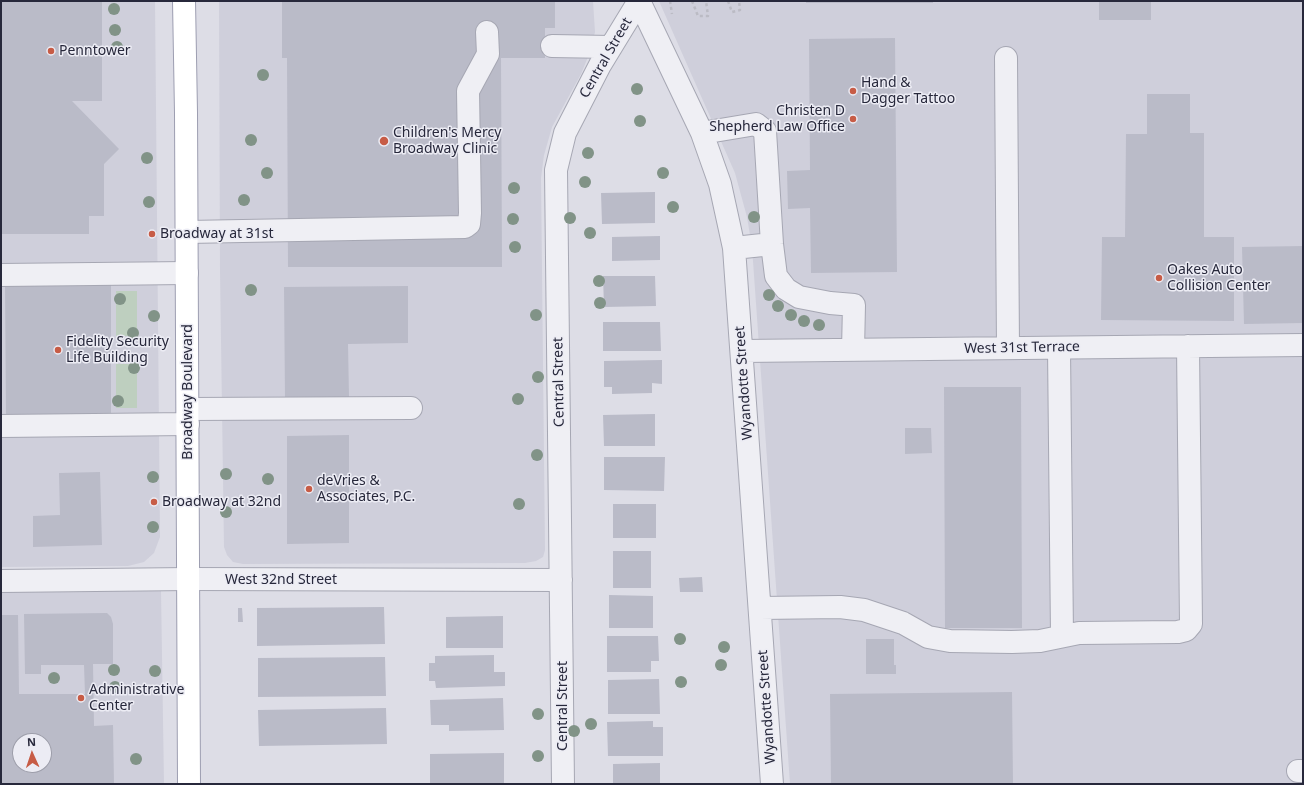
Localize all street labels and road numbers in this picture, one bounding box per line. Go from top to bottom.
street label: Central Street [576,15,636,101]
street label: Broadway Boulevard [180,324,196,460]
street label: Wyandotte Street [732,325,756,441]
street label: Central Street [550,337,568,427]
street label: West 31st Terrace [964,339,1080,357]
street label: West 32nd Street [225,572,337,588]
street label: Wyandotte Street [755,649,779,765]
street label: Central Street [555,661,571,751]

